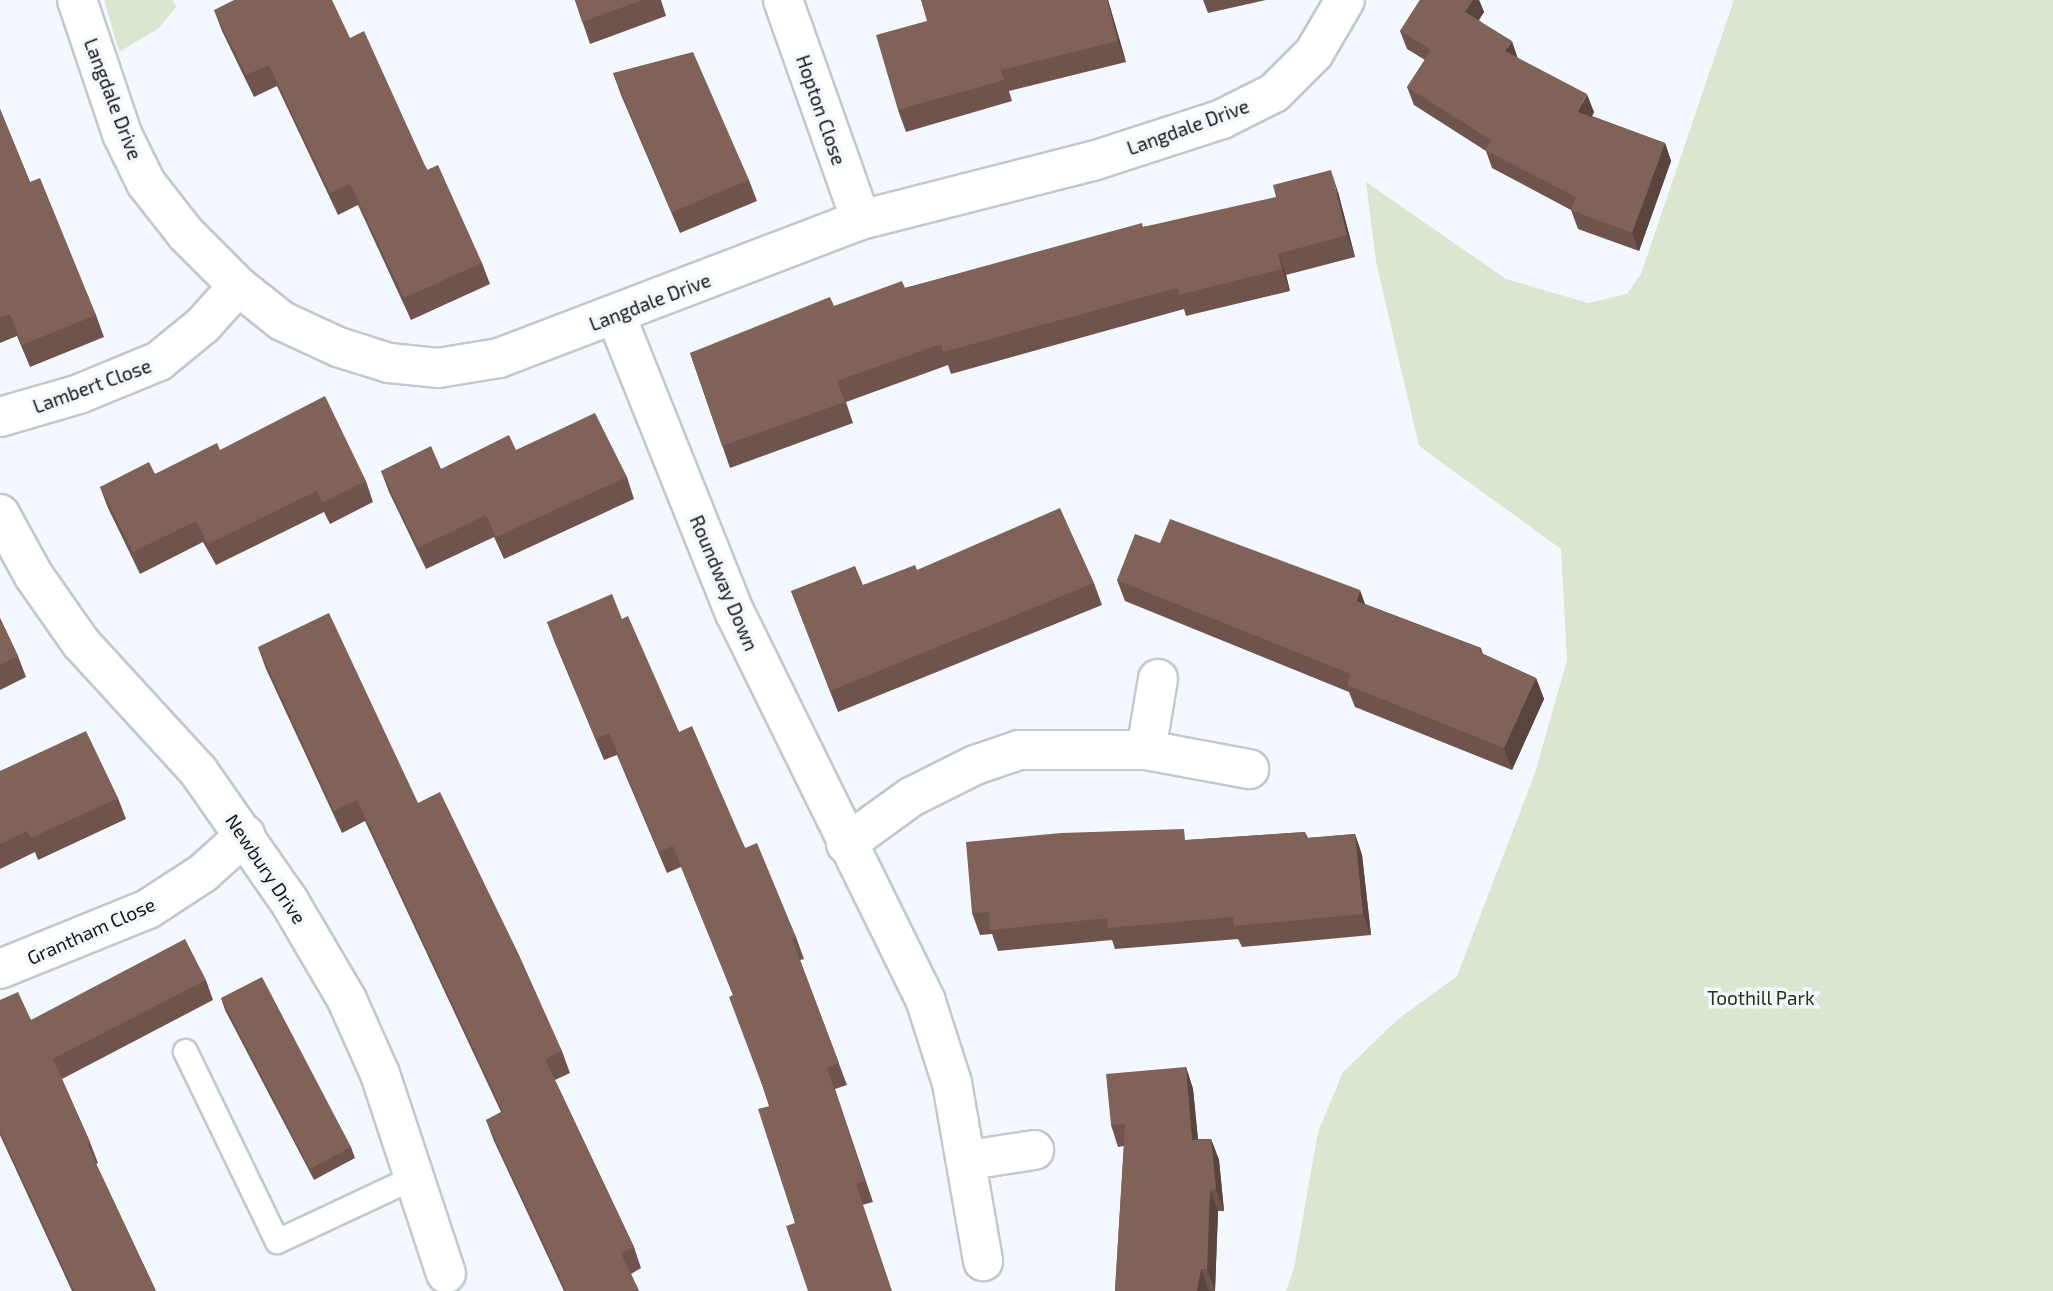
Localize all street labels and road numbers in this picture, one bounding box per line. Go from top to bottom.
street label: Langdale Drive [79,35,147,163]
street label: Hopton Close [792,52,850,168]
street label: Langdale Drive [1124,94,1252,160]
street label: Langdale Drive [586,268,714,336]
street label: Lambert Close [30,354,154,418]
street label: Roundway Down [685,512,763,654]
street label: Newbury Drive [221,810,311,928]
street label: Grantham Close [23,893,159,969]

